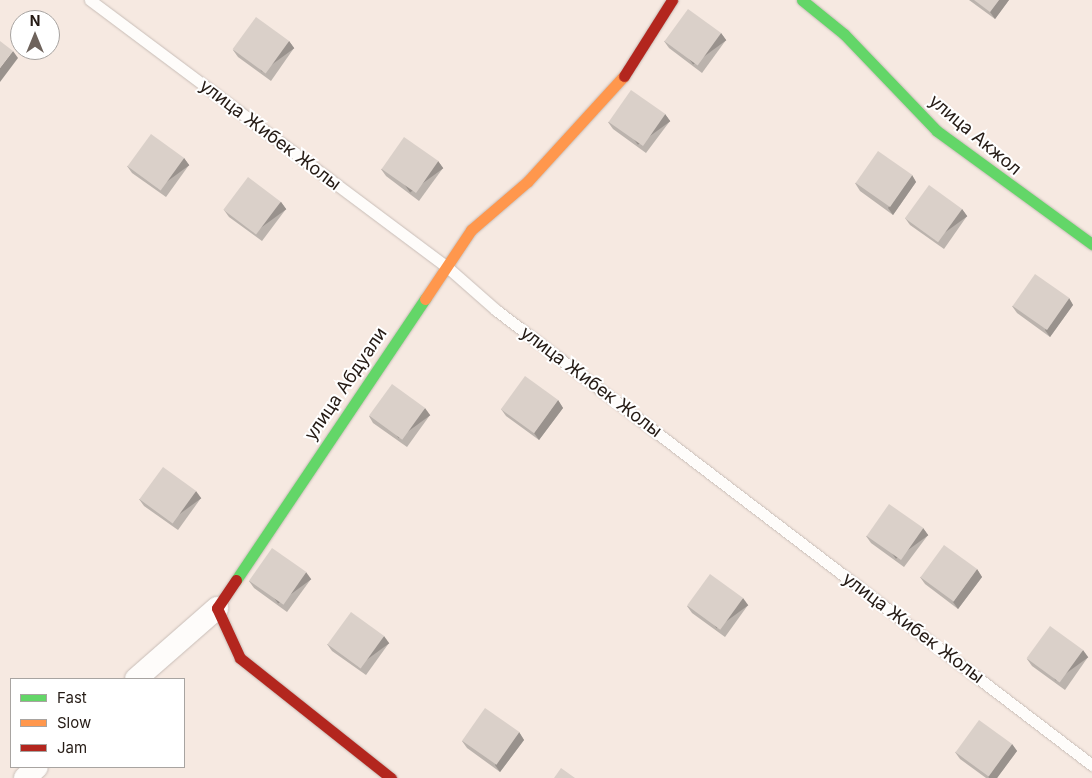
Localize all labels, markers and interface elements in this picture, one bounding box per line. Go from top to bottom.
north arrow [10,10,60,60]
text: N [30,12,40,29]
street label: улица Жибек Жолы [195,75,345,195]
street label: улица Акжол [925,90,1025,180]
street label: улица Жибек Жолы [516,322,666,442]
street label: улица Абдуали [300,323,392,445]
street label: улица Жибек Жолы [838,568,988,688]
legend [10,678,185,768]
text: Fast [57,688,87,707]
text: Slow [57,713,91,732]
text: Jam [57,738,87,757]

